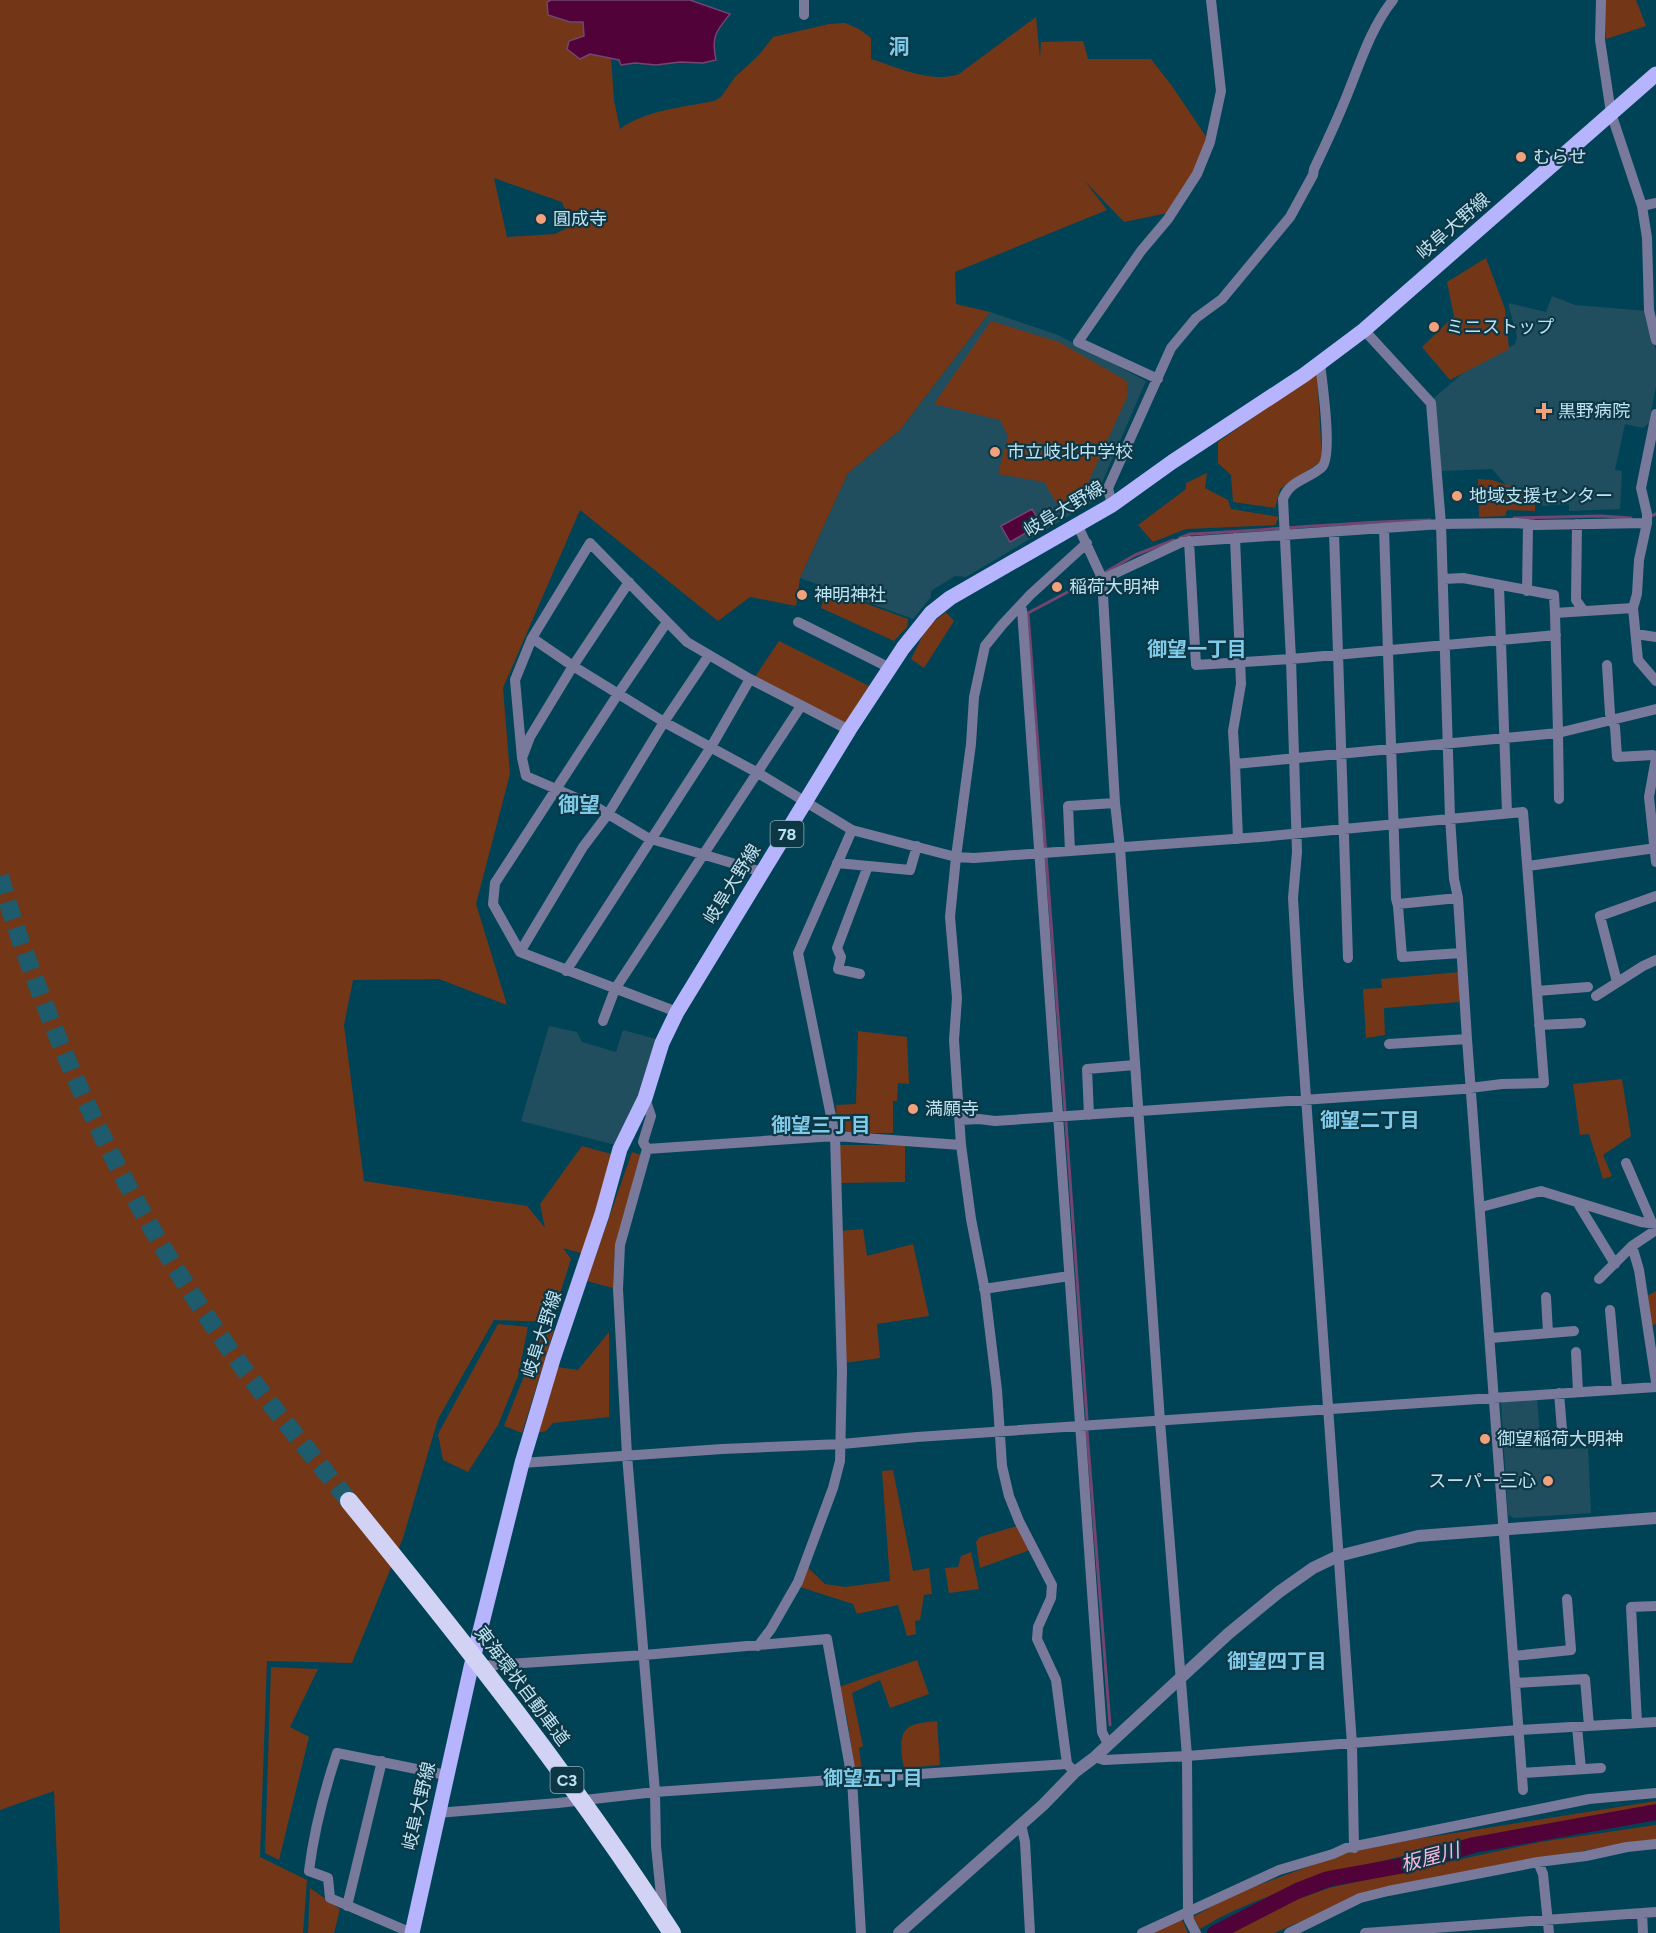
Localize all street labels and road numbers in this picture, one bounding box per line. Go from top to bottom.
street label: 岐阜大野線 [1412,188,1494,264]
street label: 岐阜大野線 [1020,476,1108,542]
road number: 78 [770,821,804,847]
street label: 岐阜大野線 [699,840,765,928]
street label: 岐阜大野線 [518,1288,566,1380]
street label: 東海環状自動車道 [470,1622,574,1750]
street label: 岐阜大野線 [398,1760,440,1852]
road number: C3 [550,1767,584,1793]

